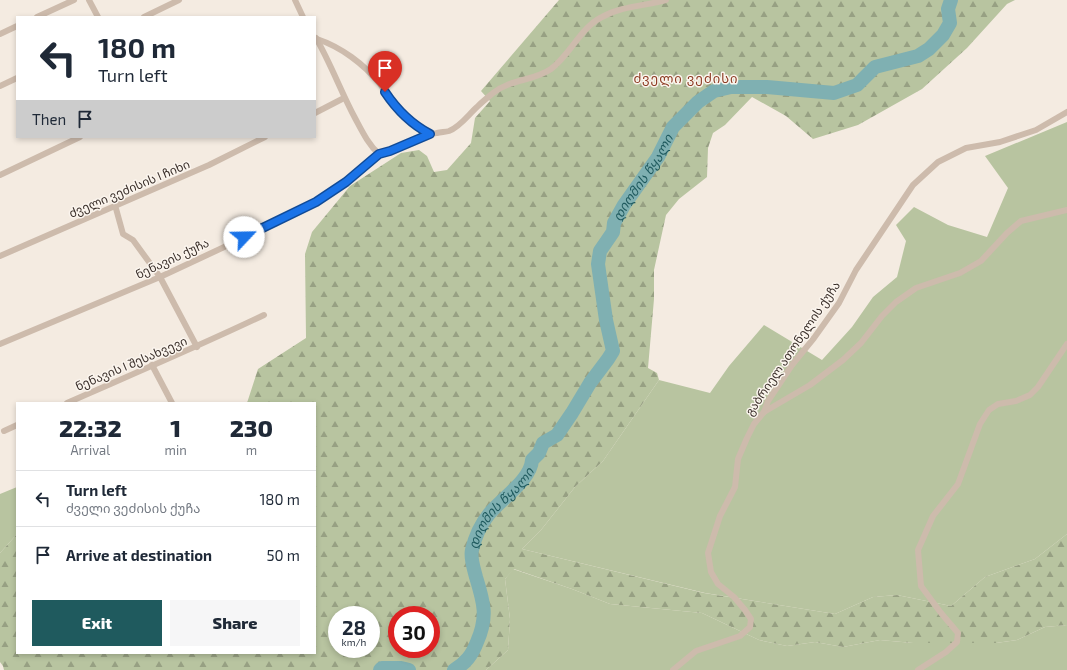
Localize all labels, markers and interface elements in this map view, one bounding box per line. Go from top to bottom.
text: 180 m [98,30,176,64]
icon: left [32,32,84,84]
pin [368,51,402,92]
icon: arrive [374,57,396,79]
text: Turn left [98,64,168,86]
district label: ძველი ვეძისი [633,70,739,87]
icon: arrive [74,108,96,130]
text: Then [32,110,66,128]
water label: დიღმის წყალი [609,131,676,224]
street label: ძველი ვეძისის I ჩიხი [66,156,192,222]
position arrow [223,216,265,258]
street label: ნენავის ქუჩა [133,235,211,282]
street label: გაბრიელ ათონელის ქუჩა [742,278,844,419]
street label: ნენავის I შესახვევი [73,333,189,394]
text: 22:32 [59,413,122,442]
text: 1 [170,413,181,442]
text: 230 [230,413,273,442]
text: Arrival [71,442,110,458]
text: min [165,442,187,458]
text: m [246,442,257,458]
water label: დიღმის წყალი [465,464,537,551]
text: Turn left [66,481,127,499]
icon: left [32,488,54,510]
text: 180 m [259,490,300,508]
text: ძველი ვეძისის ქუჩა [66,500,200,516]
icon: arrive [32,544,54,566]
text: Arrive at destination [66,546,212,564]
text: 50 m [266,546,300,564]
button: Exit [32,600,162,646]
button: Share [170,600,300,646]
speed limit sign: 30 [388,606,440,658]
text: 28 [342,615,366,639]
text: km/h [342,636,366,648]

